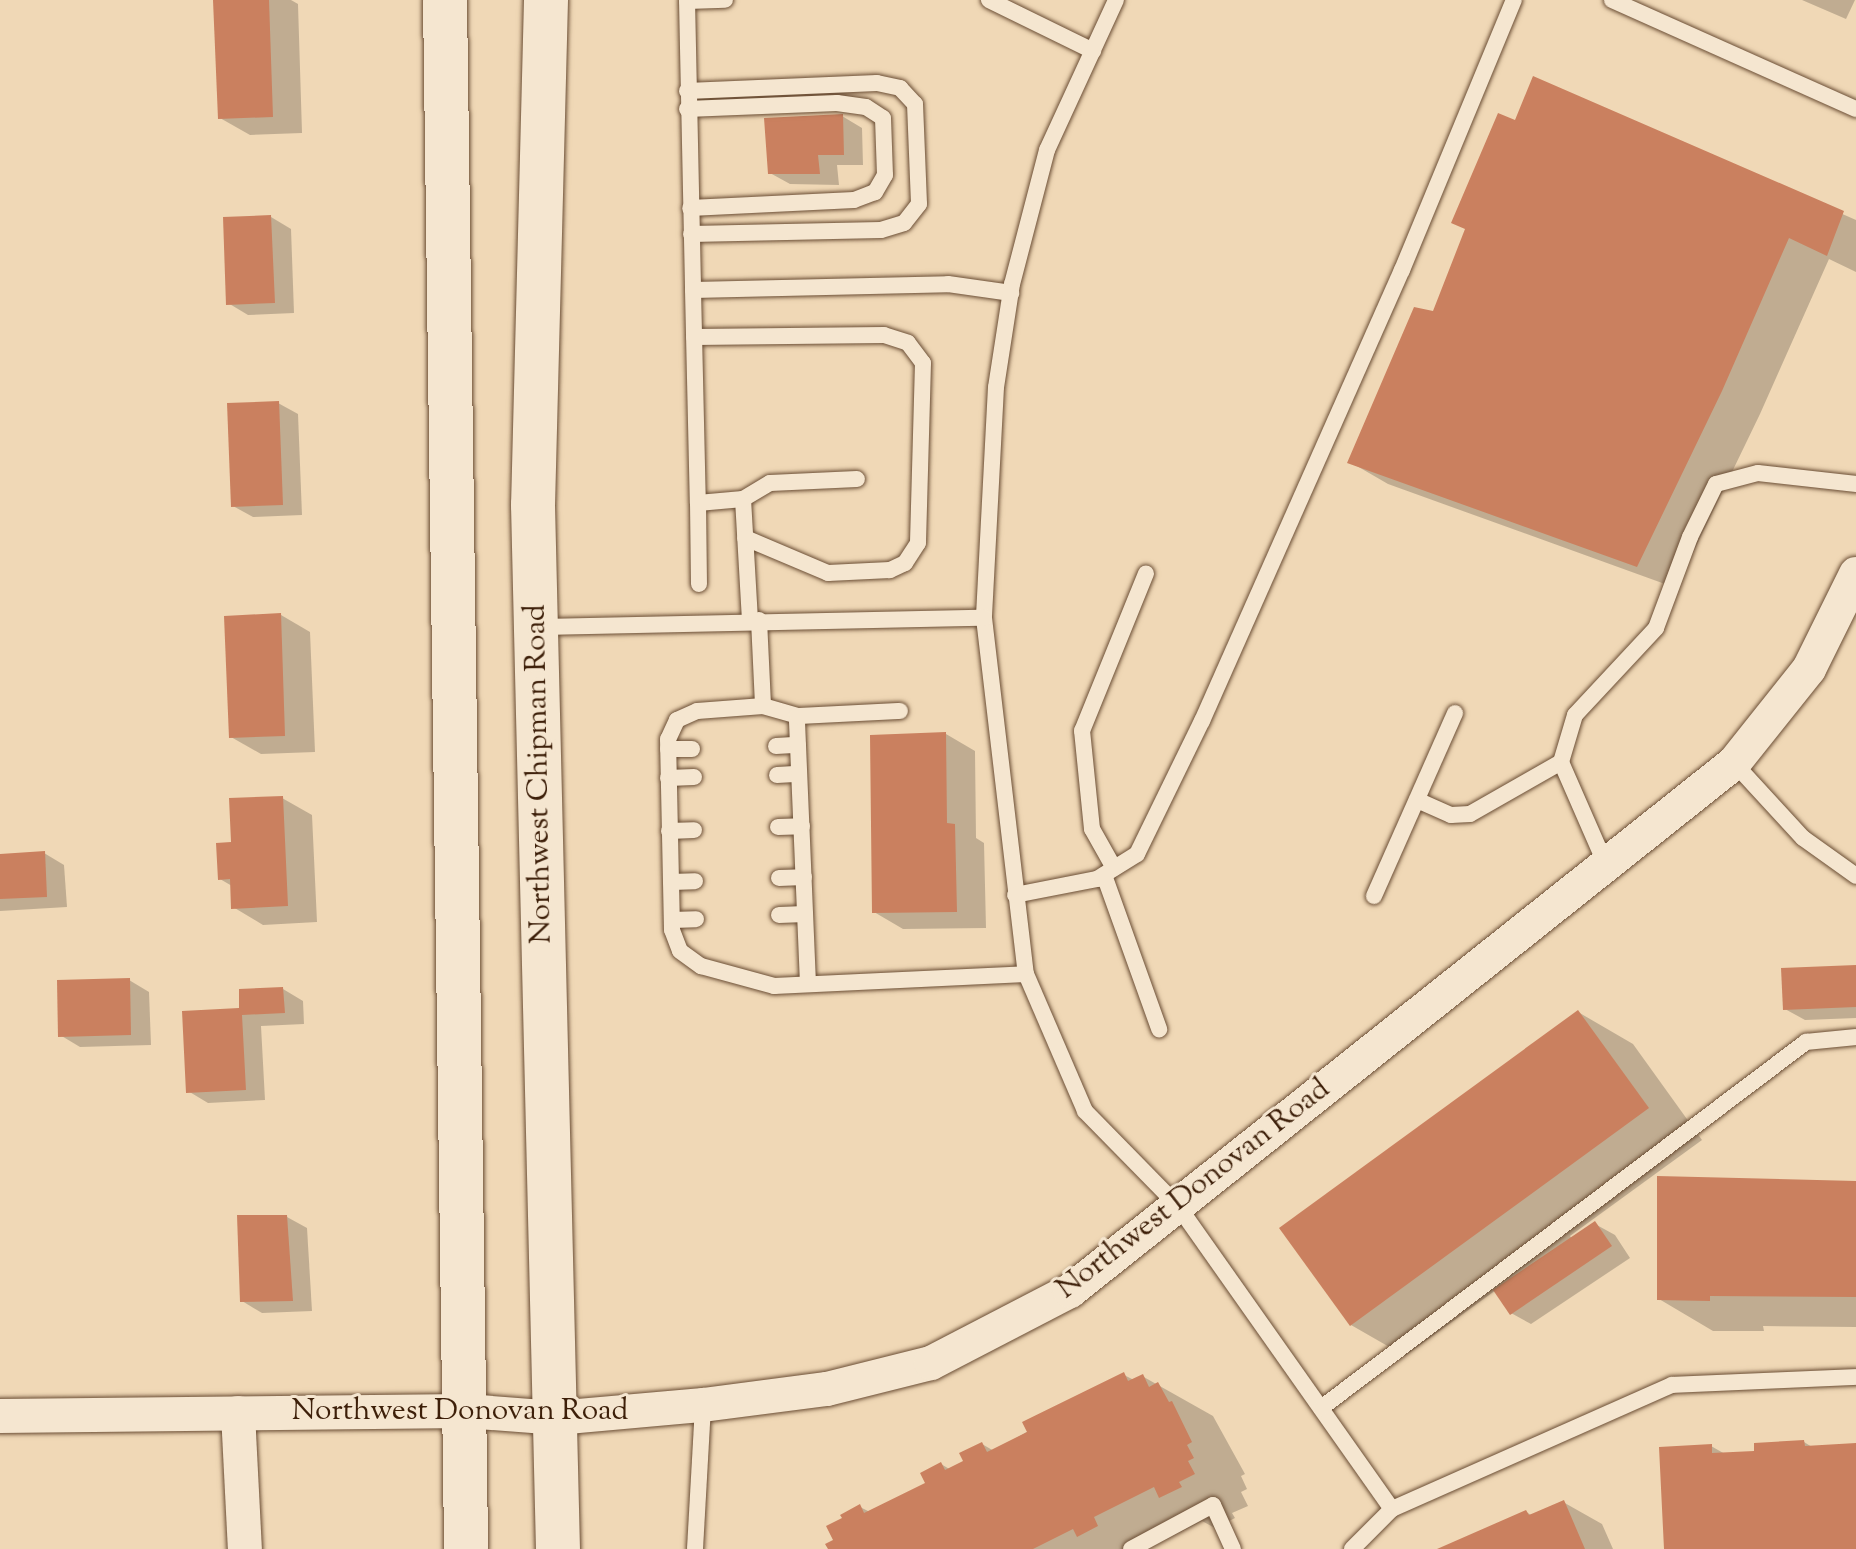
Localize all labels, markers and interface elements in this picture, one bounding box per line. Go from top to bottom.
street label: Northwest Chipman Road [519,604,561,944]
street label: Northwest Donovan Road [1050,1072,1338,1308]
street label: Northwest Donovan Road [292,1394,628,1430]

